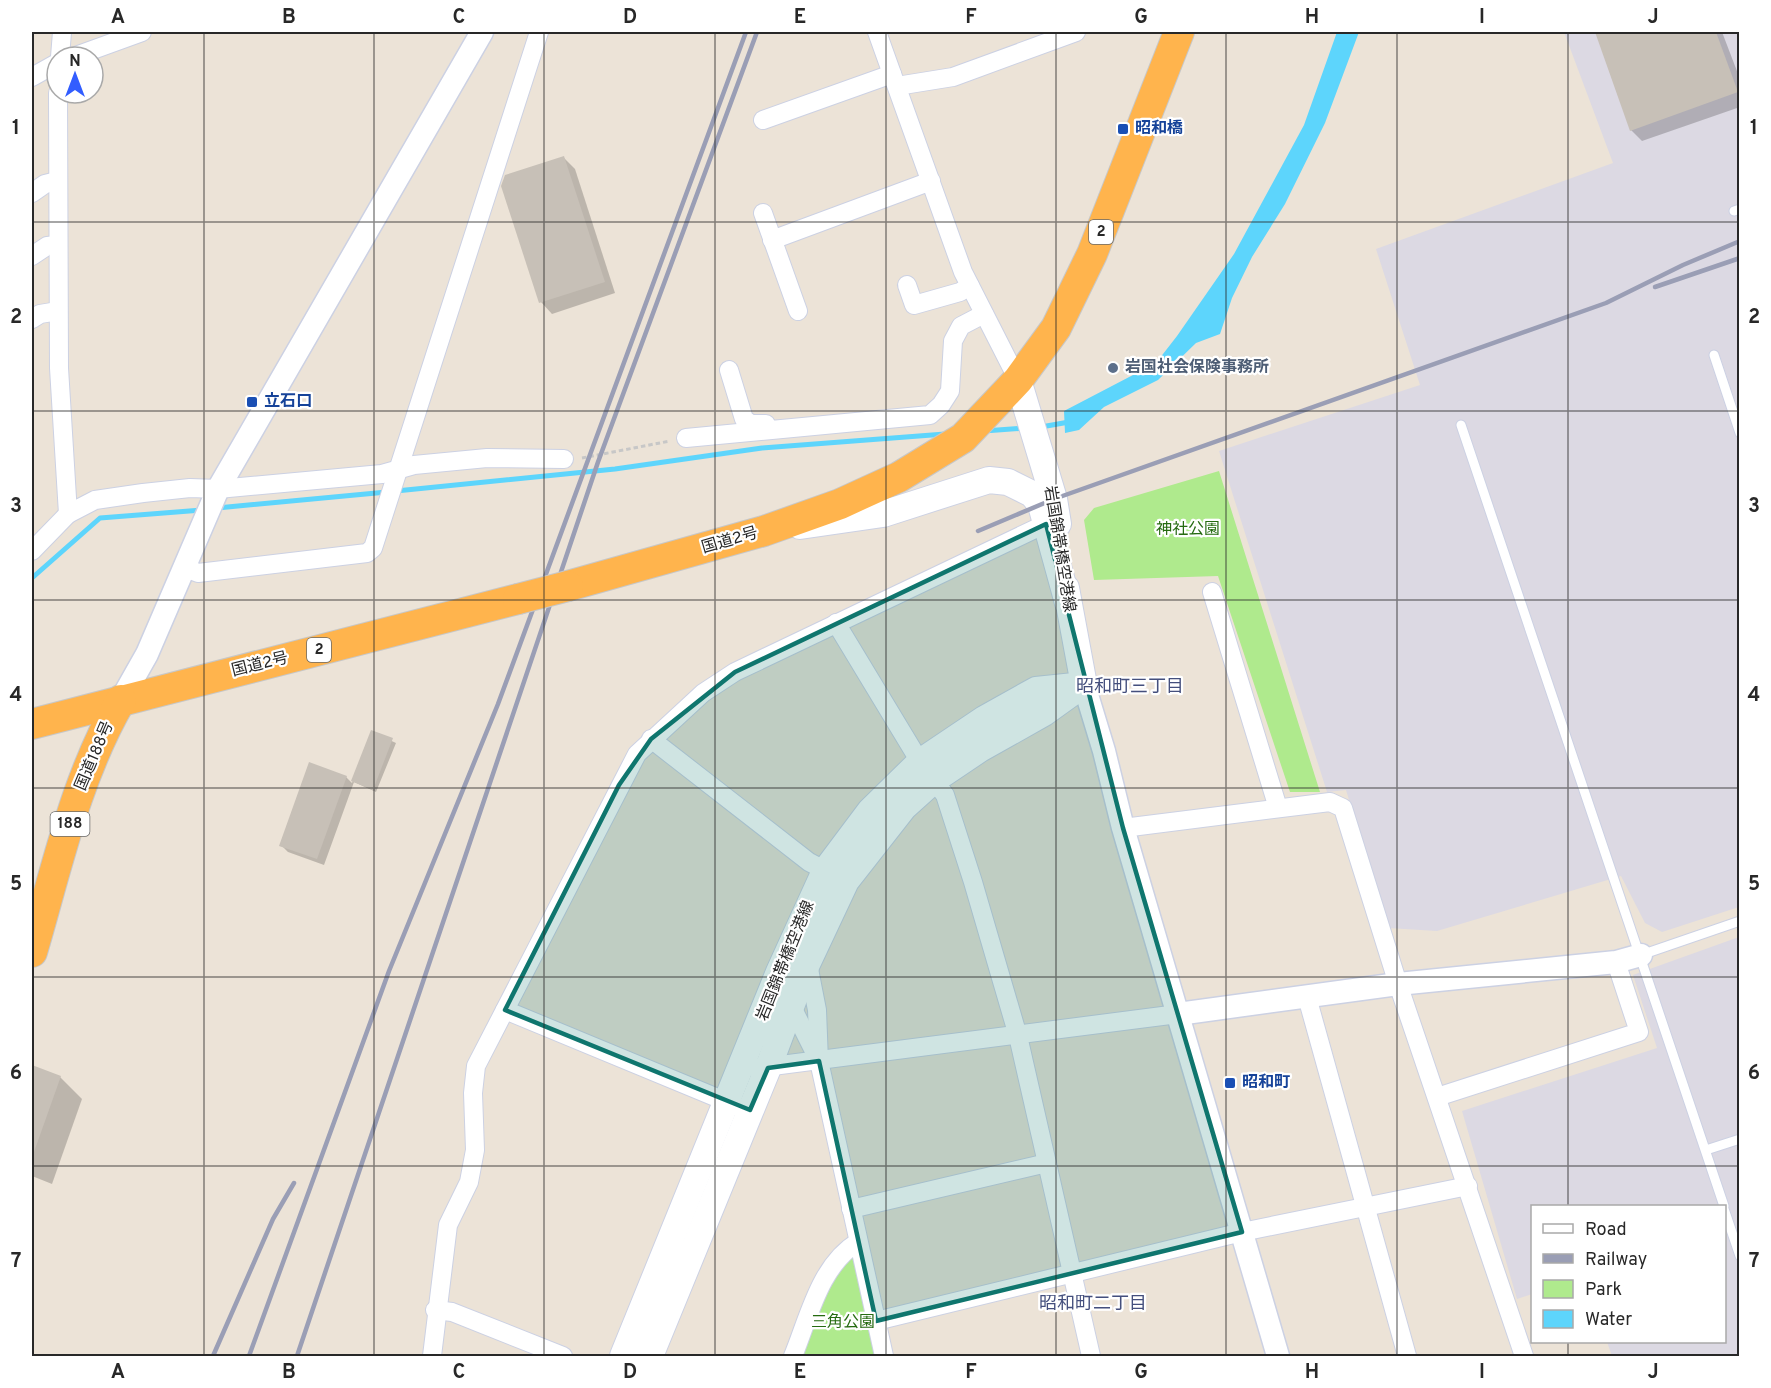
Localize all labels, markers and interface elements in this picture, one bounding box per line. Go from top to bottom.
text: A [111,5,125,31]
text: B [282,5,296,31]
text: C [453,5,465,31]
text: D [623,5,637,31]
text: E [794,5,806,31]
text: F [965,5,977,31]
text: G [1134,5,1148,31]
text: H [1305,5,1319,31]
text: I [1479,5,1485,31]
text: J [1647,5,1659,31]
north arrow [45,45,105,105]
text: N [69,52,81,72]
text: 1 [12,116,20,142]
text: 1 [1750,116,1758,142]
place label: 昭和橋 [1135,119,1183,139]
marker: 昭和橋 [1116,122,1130,136]
road number: 2 [1089,220,1113,244]
text: 2 [10,305,22,331]
text: 2 [1748,305,1760,331]
place label: 岩国社会保険事務所 [1125,357,1269,378]
marker: 岩国社会保険事務所 [1106,361,1120,375]
place label: 立石口 [264,392,312,412]
marker: 立石口 [245,395,259,409]
street label: 岩国錦帯橋空港線 [1039,484,1079,614]
text: 3 [10,494,22,520]
text: 3 [1748,494,1760,520]
park label: 神社公園 [1156,520,1220,540]
street label: 国道2号 [699,523,761,559]
road number: 2 [307,638,331,662]
street label: 国道2号 [230,648,290,682]
district label: 昭和町三丁目 [1076,676,1184,699]
text: 4 [10,683,22,709]
text: 4 [1748,683,1760,709]
street label: 国道188号 [71,718,119,794]
road number: 188 [50,812,90,836]
text: 5 [10,872,22,898]
text: 5 [1748,872,1760,898]
street label: 岩国錦帯橋空港線 [753,898,819,1024]
text: 6 [10,1061,22,1087]
text: 6 [1748,1061,1760,1087]
place label: 昭和町 [1242,1073,1290,1093]
marker: 昭和町 [1223,1076,1237,1090]
legend [1531,1205,1726,1343]
text: Road [1585,1219,1627,1242]
text: 7 [11,1249,21,1275]
text: Railway [1585,1249,1647,1272]
text: 7 [1749,1249,1759,1275]
text: Park [1585,1279,1622,1302]
district label: 昭和町二丁目 [1039,1293,1147,1316]
text: Water [1585,1309,1632,1332]
park label: 三角公園 [811,1313,875,1333]
text: A [111,1360,125,1386]
text: B [282,1360,296,1386]
text: C [453,1360,465,1386]
text: D [623,1360,637,1386]
text: E [794,1360,806,1386]
text: F [965,1360,977,1386]
text: G [1134,1360,1148,1386]
text: H [1305,1360,1319,1386]
text: I [1479,1360,1485,1386]
text: J [1647,1360,1659,1386]

